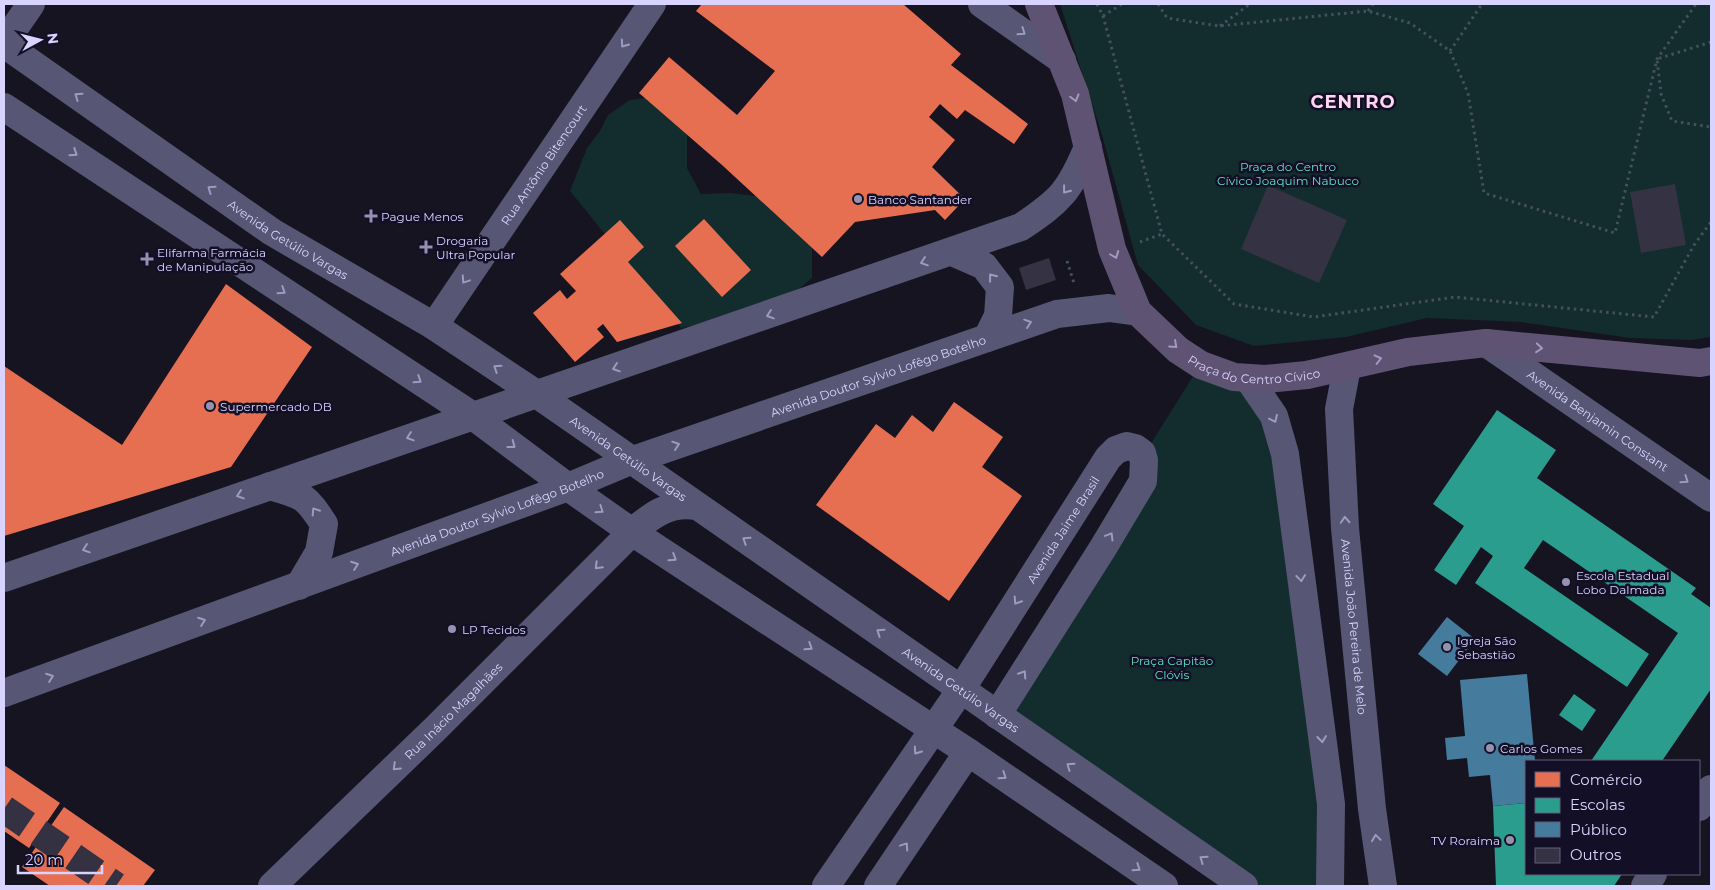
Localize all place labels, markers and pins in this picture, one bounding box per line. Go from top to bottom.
place label: Banco Santander [868,192,972,207]
marker: Banco Santander [852,193,864,205]
place label: Pague Menos [381,209,464,224]
marker: Pague Menos [365,210,377,222]
place label: Drogaria Ultra Popular [436,233,516,262]
marker: Drogaria Ultra Popular [420,241,432,253]
place label: Elifarma Farmácia de Manipulação [157,245,266,274]
marker: Elifarma Farmácia de Manipulação [141,253,153,265]
place label: Supermercado DB [220,399,332,414]
marker: Supermercado DB [204,400,216,412]
place label: Escola Estadual Lobo Dalmada [1576,568,1669,597]
marker: Escola Estadual Lobo Dalmada [1560,576,1572,588]
place label: LP Tecidos [462,622,526,637]
marker: LP Tecidos [446,623,458,635]
place label: Igreja São Sebastião [1457,633,1516,662]
marker: Igreja São Sebastião [1441,641,1453,653]
place label: Carlos Gomes [1500,741,1583,756]
marker: Carlos Gomes [1484,742,1496,754]
place label: TV Roraima [1431,833,1500,848]
marker: TV Roraima [1504,834,1516,846]

